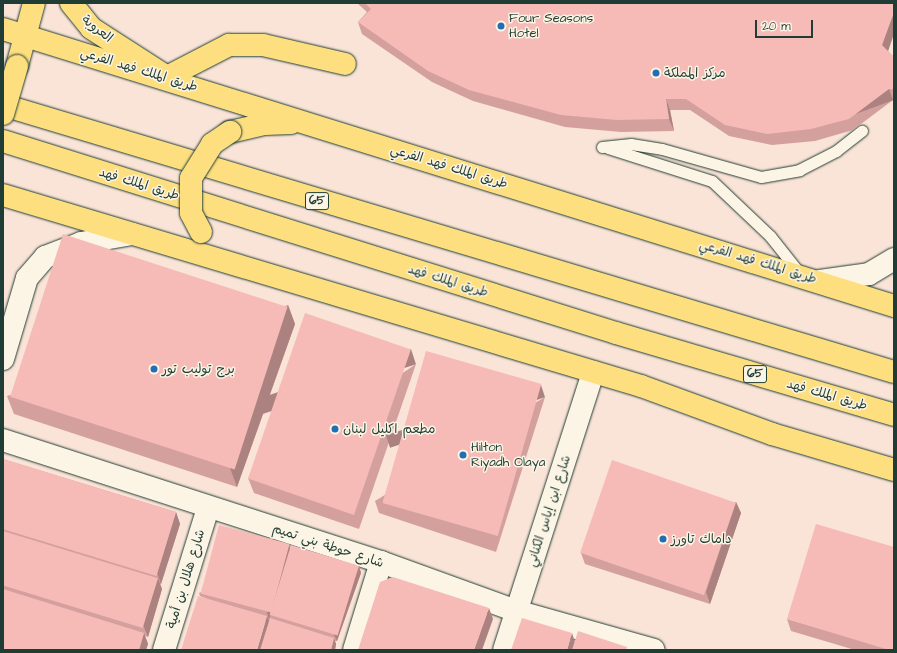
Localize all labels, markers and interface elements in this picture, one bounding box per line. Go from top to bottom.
place label: Four Seasons Hotel [509,11,593,42]
street label: العروبة [78,12,116,46]
scale bar [757,12,815,38]
text: 20 m [762,18,791,35]
marker: Four Seasons Hotel [496,21,506,31]
street label: طريق الملك فهد الفرعي [78,45,200,95]
place label: مركز المملكة [664,65,726,81]
marker: مركز المملكة [651,68,661,78]
street label: طريق الملك فهد الفرعي [388,142,510,192]
street label: طريق الملك فهد [97,164,181,204]
road number: 65 [304,191,330,211]
street label: طريق الملك فهد الفرعي [697,237,819,287]
street label: طريق الملك فهد [406,261,490,301]
place label: برج توليب تور [162,361,235,377]
marker: برج توليب تور [149,364,159,374]
road number: 65 [742,364,768,384]
street label: طريق الملك فهد [785,376,869,414]
place label: مطعم اكليل لبنان [343,421,435,437]
marker: مطعم اكليل لبنان [330,424,340,434]
place label: Hilton Riyadh Olaya [471,440,545,471]
marker: Hilton Riyadh Olaya [458,450,468,460]
street label: شارع ابن إياس الكناني [524,453,574,569]
street label: شارع حوطة بني تميم [270,521,386,571]
street label: شارع هلال بن أمية [164,528,208,630]
place label: داماك تاورز [671,531,732,547]
marker: داماك تاورز [658,534,668,544]

